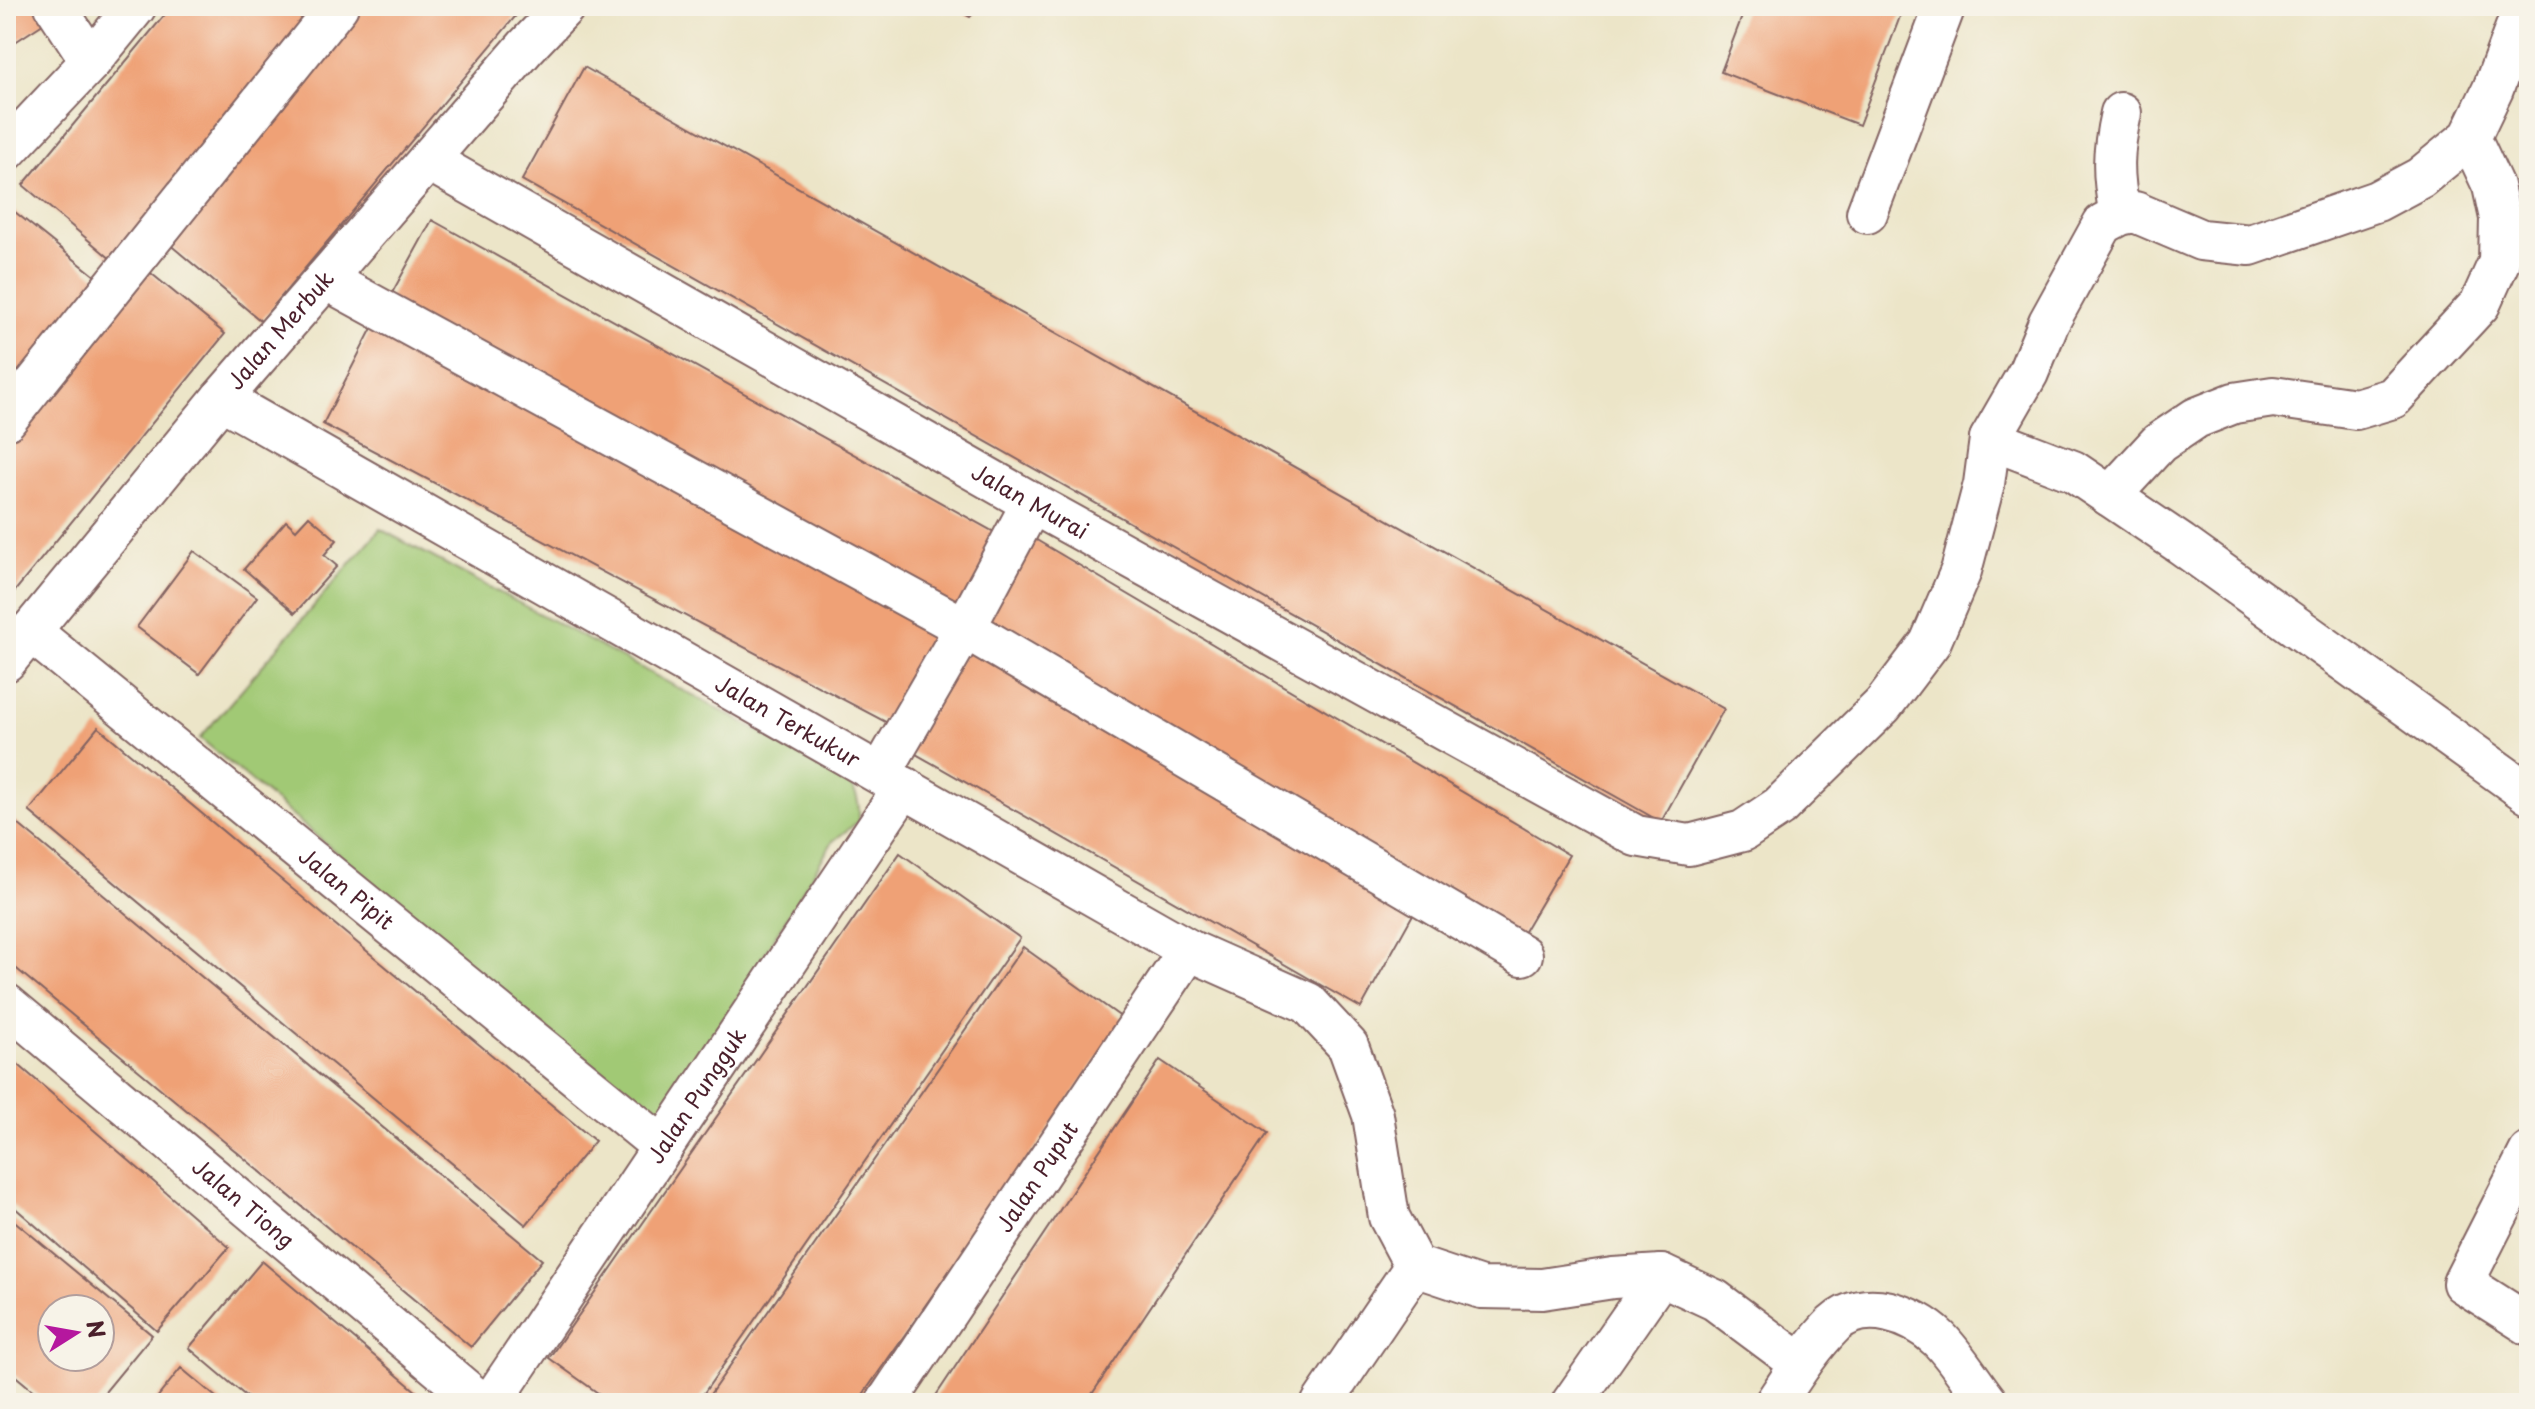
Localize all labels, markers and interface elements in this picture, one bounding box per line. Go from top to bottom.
street label: Jalan Merbuk [218,262,341,396]
street label: Jalan Murai [966,454,1095,546]
street label: Jalan Terkukur [710,666,868,775]
street label: Jalan Pipit [292,839,402,937]
street label: Jalan Pungguk [638,1020,754,1169]
street label: Jalan Puput [987,1114,1085,1238]
street label: Jalan Tiong [186,1149,303,1255]
north arrow [36,1293,116,1373]
text: N [79,1317,115,1341]

